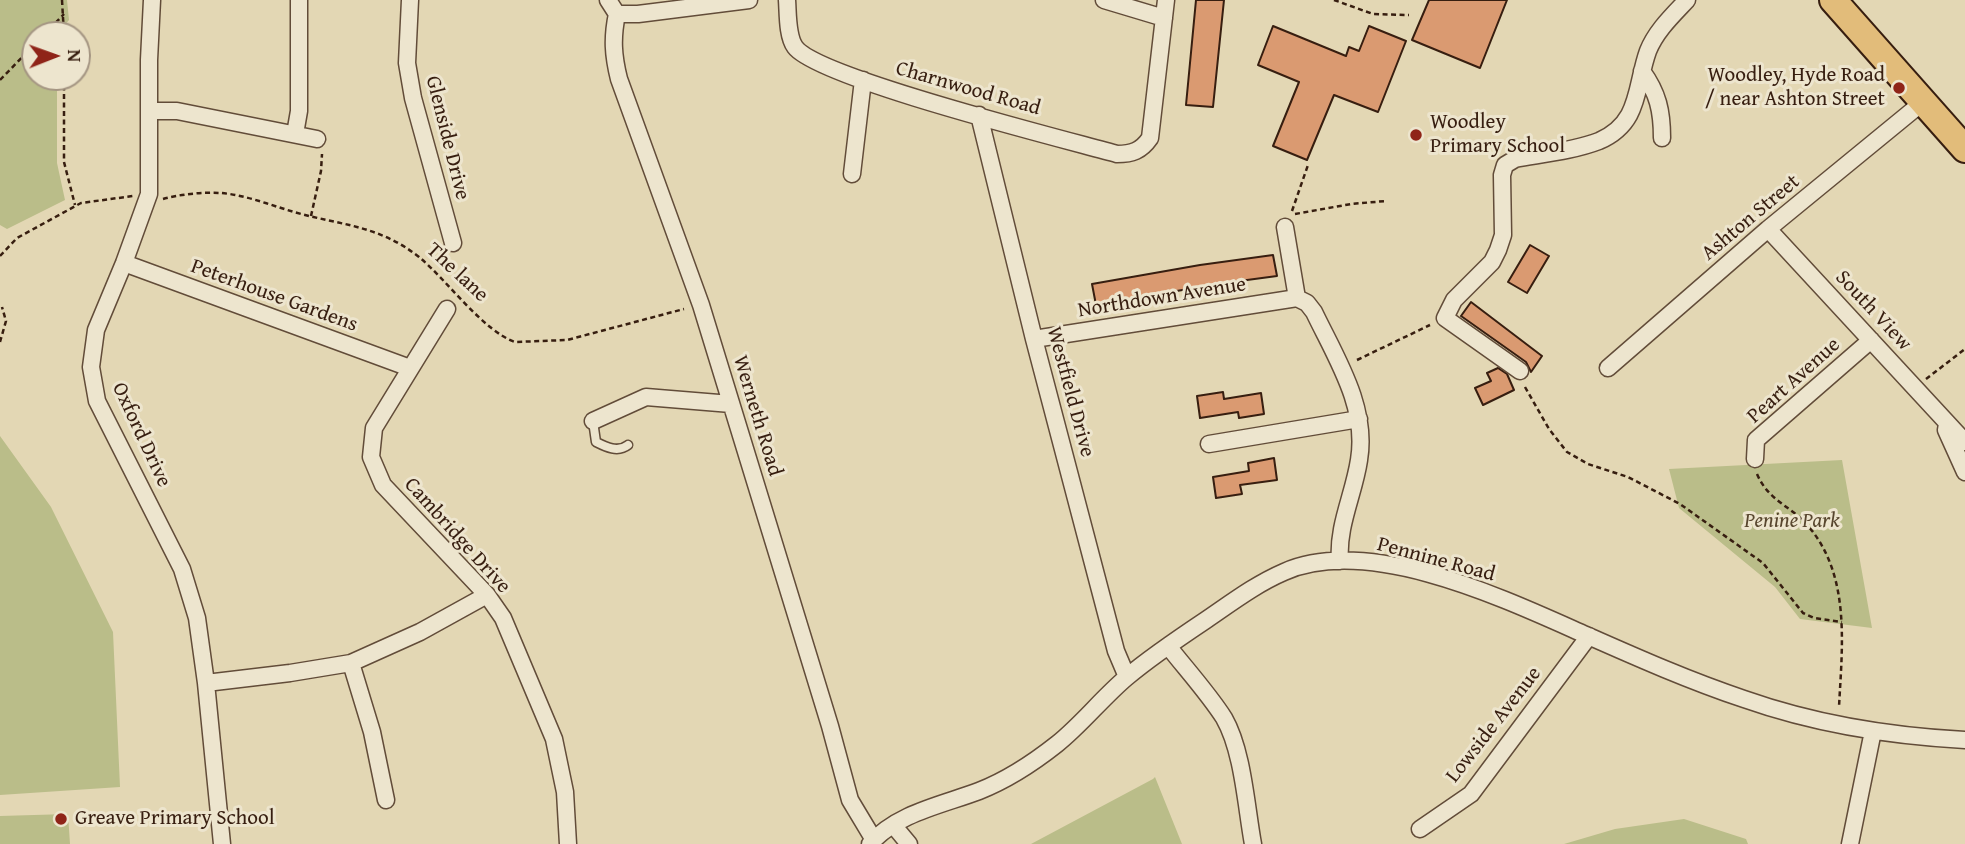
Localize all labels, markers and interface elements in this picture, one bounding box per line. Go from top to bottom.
north arrow [21,21,91,91]
text: N [61,49,89,62]
street label: Charnwood Road [893,56,1043,122]
place label: Woodley, Hyde Road / near Ashton Street [1705,63,1885,113]
street label: Glenside Drive [419,73,475,203]
marker: Woodley, Hyde Road / near Ashton Street [1891,80,1907,96]
place label: Woodley Primary School [1430,110,1565,160]
marker: Woodley Primary School [1408,127,1424,143]
street label: Ashton Street [1697,170,1805,266]
street label: The lane [421,238,493,308]
street label: Peterhouse Gardens [187,254,361,338]
street label: South View [1829,266,1917,356]
street label: Northdown Avenue [1076,272,1248,324]
street label: Westfield Drive [1040,324,1100,460]
street label: Peart Avenue [1742,333,1846,429]
street label: Werneth Road [727,353,787,479]
street label: Oxford Drive [106,379,176,491]
street label: Cambridge Drive [398,473,516,599]
park label: Penine Park [1744,509,1840,535]
street label: Pennine Road [1374,532,1498,588]
street label: Lowside Avenue [1441,662,1547,788]
place label: Greave Primary School [75,806,275,832]
marker: Greave Primary School [53,811,69,827]

